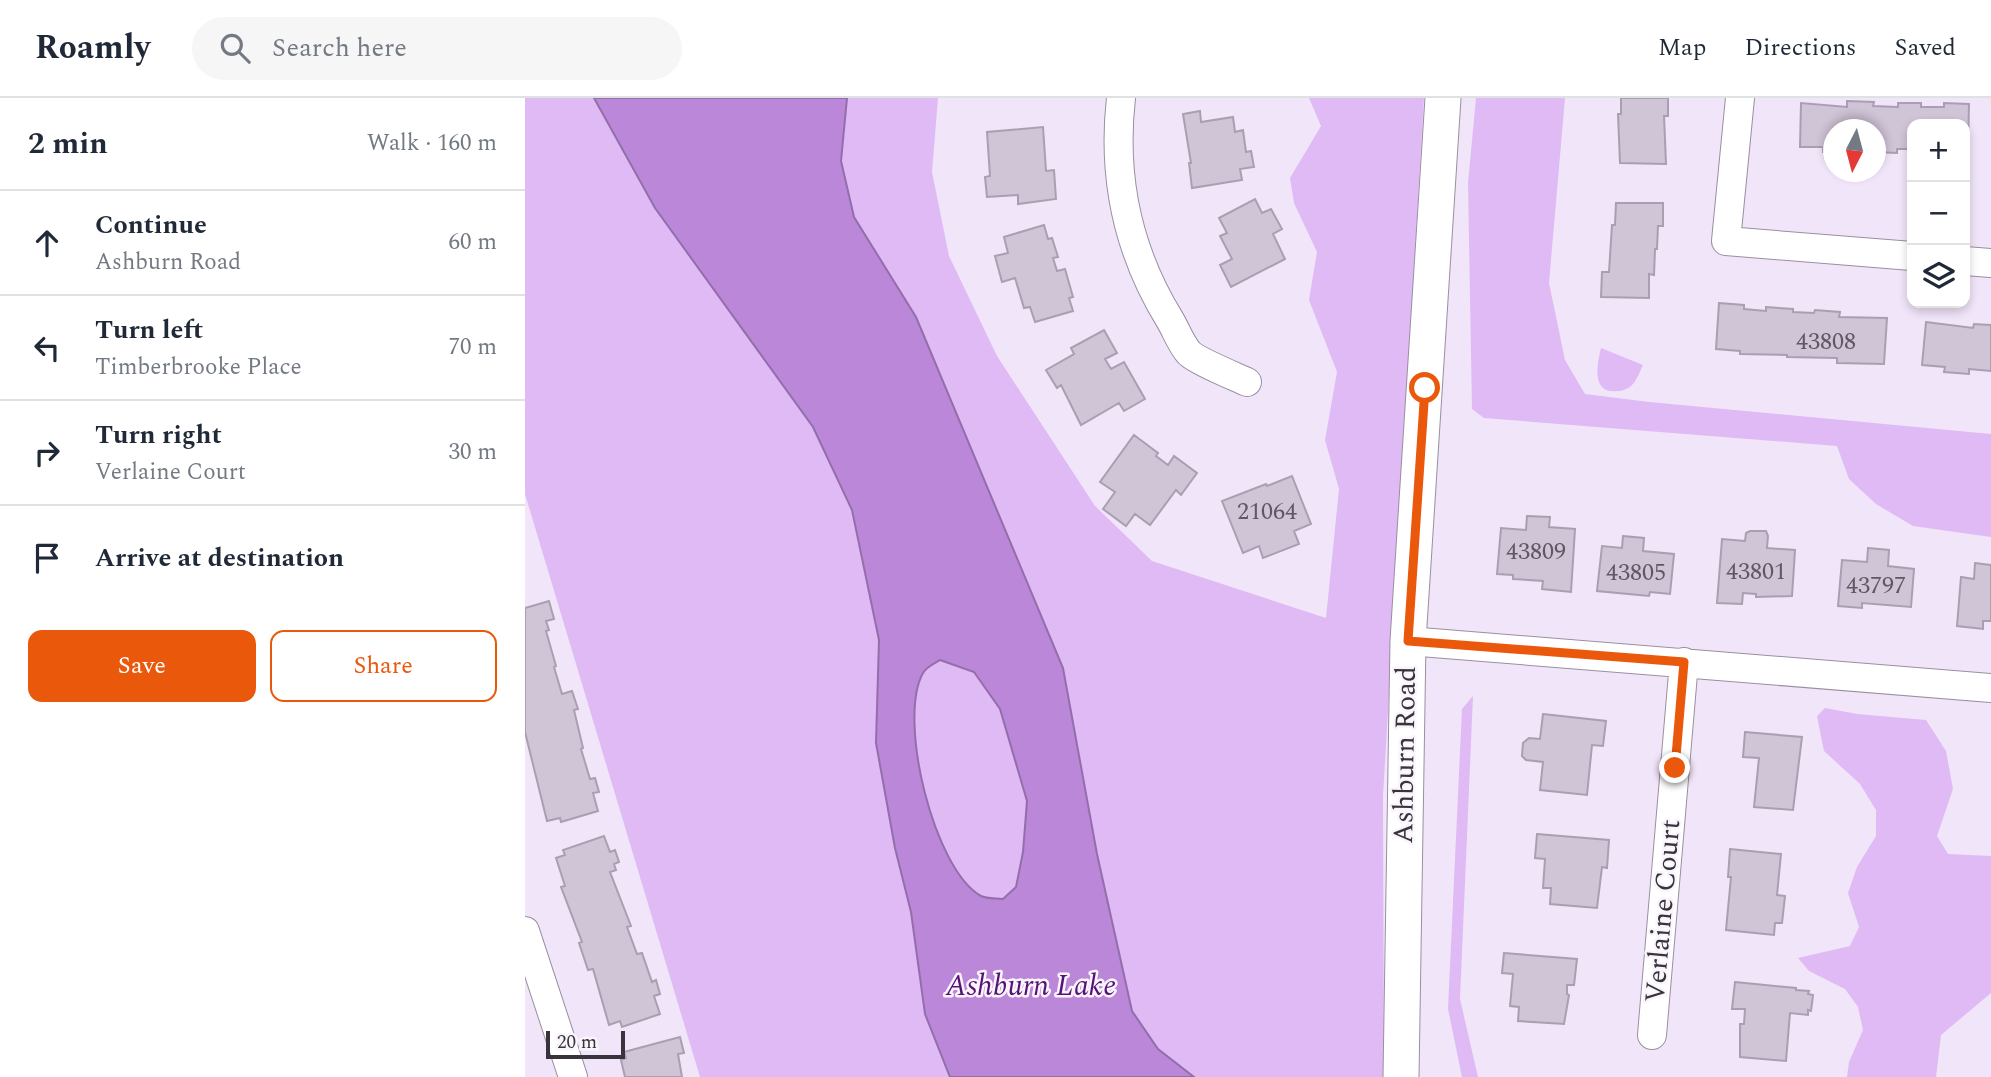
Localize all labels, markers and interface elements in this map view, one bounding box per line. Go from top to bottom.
search box [192,17,682,80]
text: Roamly [35,23,150,73]
text: Search here [272,28,407,68]
icon: search [216,29,254,67]
text: Map [1658,30,1706,66]
text: Directions [1744,30,1856,66]
text: Saved [1894,30,1956,66]
north arrow [1823,119,1886,182]
map controls [1907,119,1970,308]
button: + [1907,119,1970,182]
text: 2 min [28,121,108,167]
text: Walk · 160 m [367,126,497,161]
button: − [1907,182,1970,245]
text: Continue [95,205,207,245]
icon: ahead [28,224,66,262]
text: 60 m [448,225,497,260]
text: Ashburn Road [95,245,241,280]
button: layers [1907,245,1970,308]
text: Turn left [95,310,203,350]
house number: 43808 [1796,324,1856,360]
icon: left [28,329,66,367]
text: 70 m [448,330,497,365]
text: Timberbrooke Place [95,350,302,385]
route start [1409,372,1440,403]
text: Turn right [95,415,222,455]
icon: right [28,434,66,472]
text: 30 m [448,435,497,470]
text: Verlaine Court [95,455,246,490]
house number: 21064 [1237,494,1297,530]
house number: 43809 [1506,534,1566,570]
text: Arrive at destination [95,538,344,578]
icon: arrive [28,539,66,577]
house number: 43801 [1726,554,1786,590]
house number: 43805 [1606,555,1666,591]
house number: 43797 [1846,568,1906,604]
button: Save [28,630,256,702]
button: Share [270,630,497,702]
street label: Ashburn Road [1382,666,1428,844]
route end [1659,752,1690,783]
street label: Verlaine Court [1634,818,1692,1004]
water label: Ashburn Lake [945,963,1116,1009]
scale bar [546,1028,625,1060]
text: 20 m [557,1028,597,1057]

